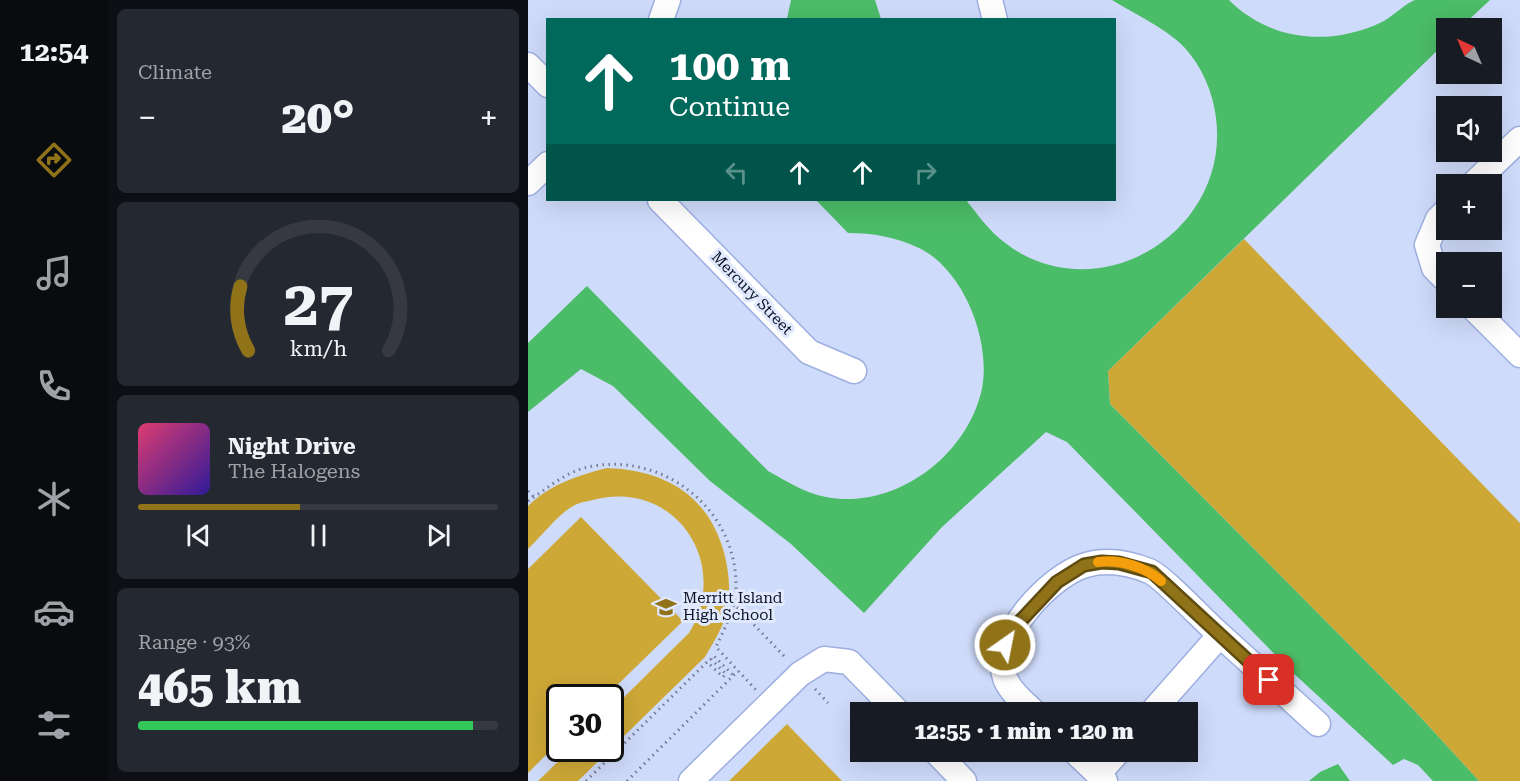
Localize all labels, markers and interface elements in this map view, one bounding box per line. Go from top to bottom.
north arrow [1436,18,1502,84]
map controls [1436,18,1502,318]
text: 12:54 [20,36,88,68]
text: 100 m [669,41,791,90]
icon: ahead [570,42,648,120]
text: Climate [138,60,212,84]
text: 20° [282,91,355,144]
text: Continue [669,91,790,123]
button: sound [1436,96,1502,162]
text: − [138,98,156,137]
text: + [480,98,498,137]
icon: directions [33,139,75,181]
icon: left [720,156,753,189]
icon: ahead [783,156,816,189]
icon: ahead [846,156,879,189]
icon: right [909,156,942,189]
button: + [1436,174,1502,240]
street label: Mercury Street [708,248,796,338]
icon: music [33,252,75,294]
button: − [1436,252,1502,318]
text: 27 [283,267,353,340]
text: km/h [289,336,347,361]
icon: phone [33,365,75,407]
text: Night Drive [228,434,356,459]
text: The Halogens [228,459,360,483]
icon: climate [33,478,75,520]
icon: previous [182,519,215,552]
icon: pause [302,519,335,552]
icon: next [422,519,455,552]
place label: Merritt Island High School [683,589,783,624]
icon: car [33,591,75,633]
school or university icon: Merritt Island High School [654,595,678,619]
position arrow [973,613,1037,677]
text: Range · 93% [138,630,250,654]
pin [1243,654,1294,705]
text: 465 km [138,661,301,714]
icon: arrive [1252,663,1285,696]
speed limit sign: 30 [546,684,624,762]
icon: filters [33,704,75,746]
text: 12:55 · 1 min · 120 m [914,719,1134,744]

